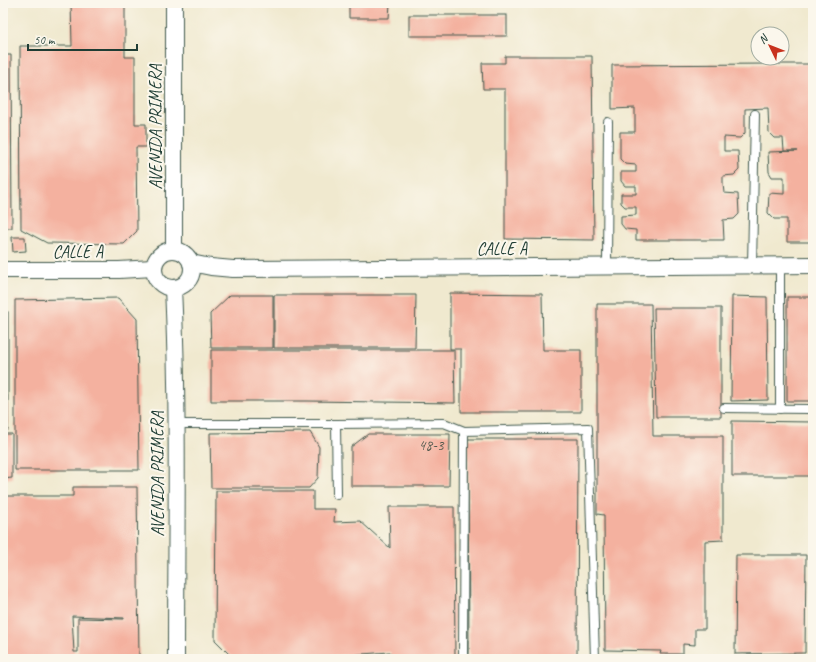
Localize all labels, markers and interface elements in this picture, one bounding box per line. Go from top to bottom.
scale bar [28,26,137,52]
north arrow [750,26,790,66]
text: N [755,30,772,46]
text: 50 m [34,32,56,48]
street label: AVENIDA PRIMERA [145,63,166,190]
street label: CALLE A [477,238,528,259]
street label: CALLE A [53,241,104,262]
street label: AVENIDA PRIMERA [147,410,168,537]
house number: 48-3 [418,436,445,455]

